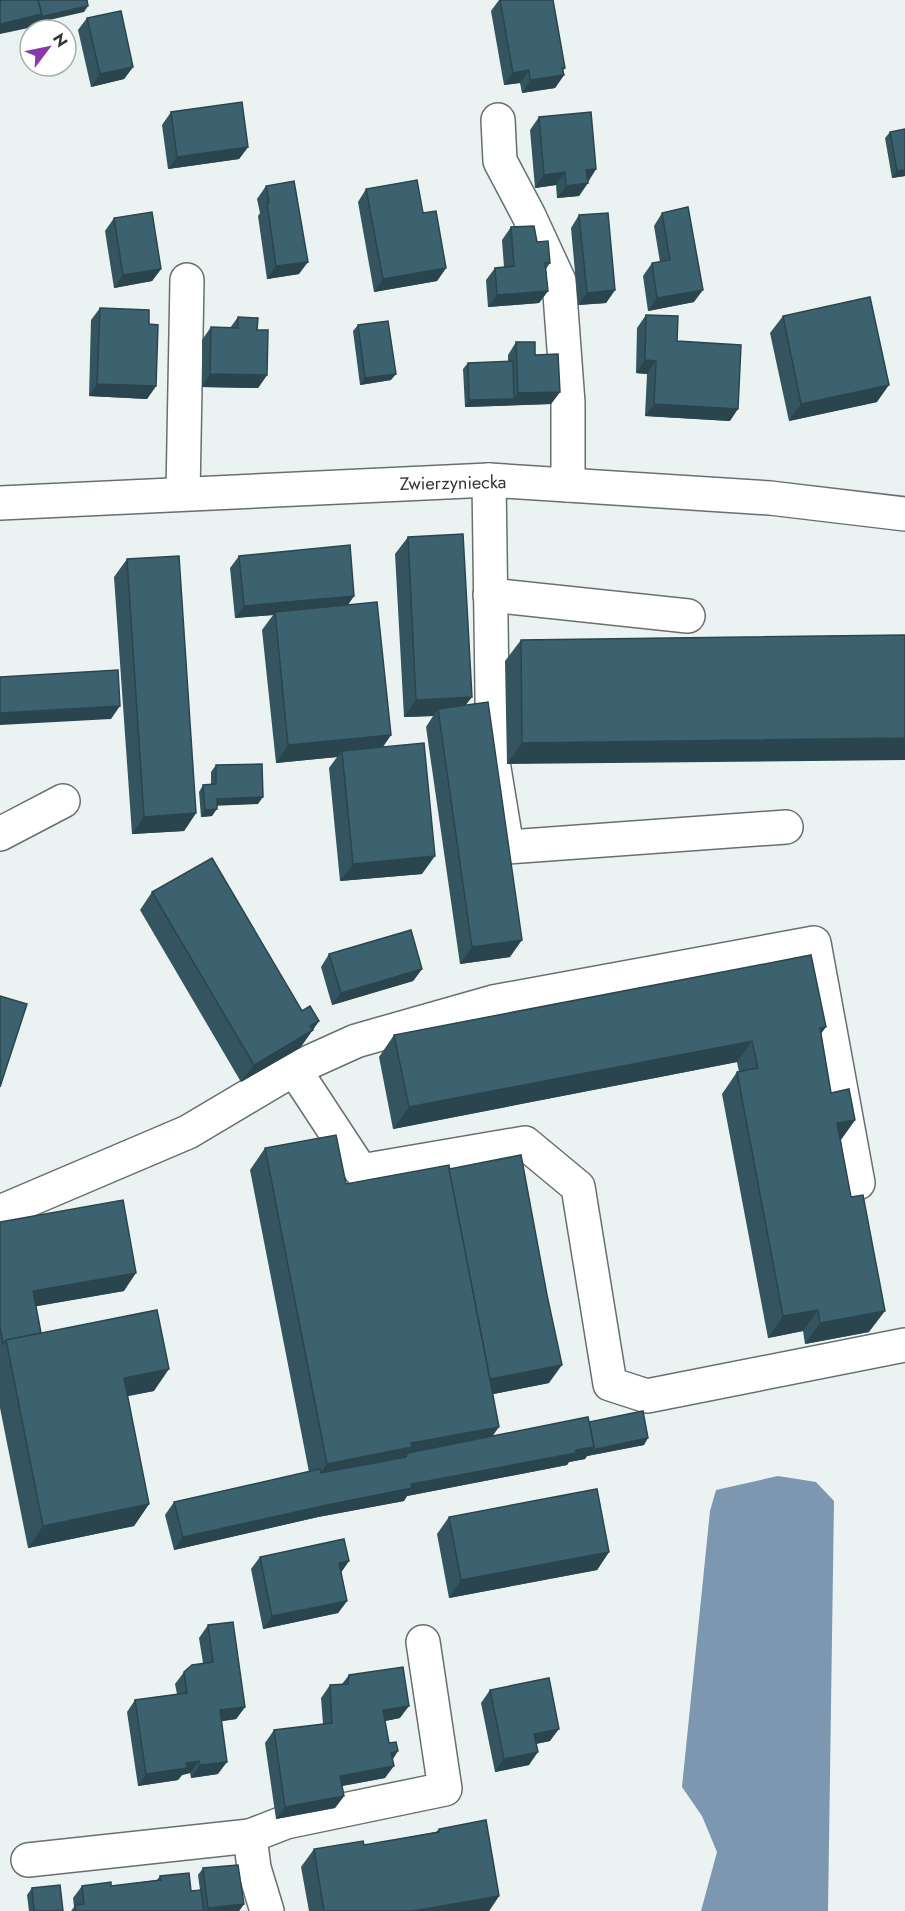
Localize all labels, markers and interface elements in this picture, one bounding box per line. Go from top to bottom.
north arrow [18,18,78,78]
text: N [47,29,73,52]
street label: Zwierzyniecka [399,469,507,497]

